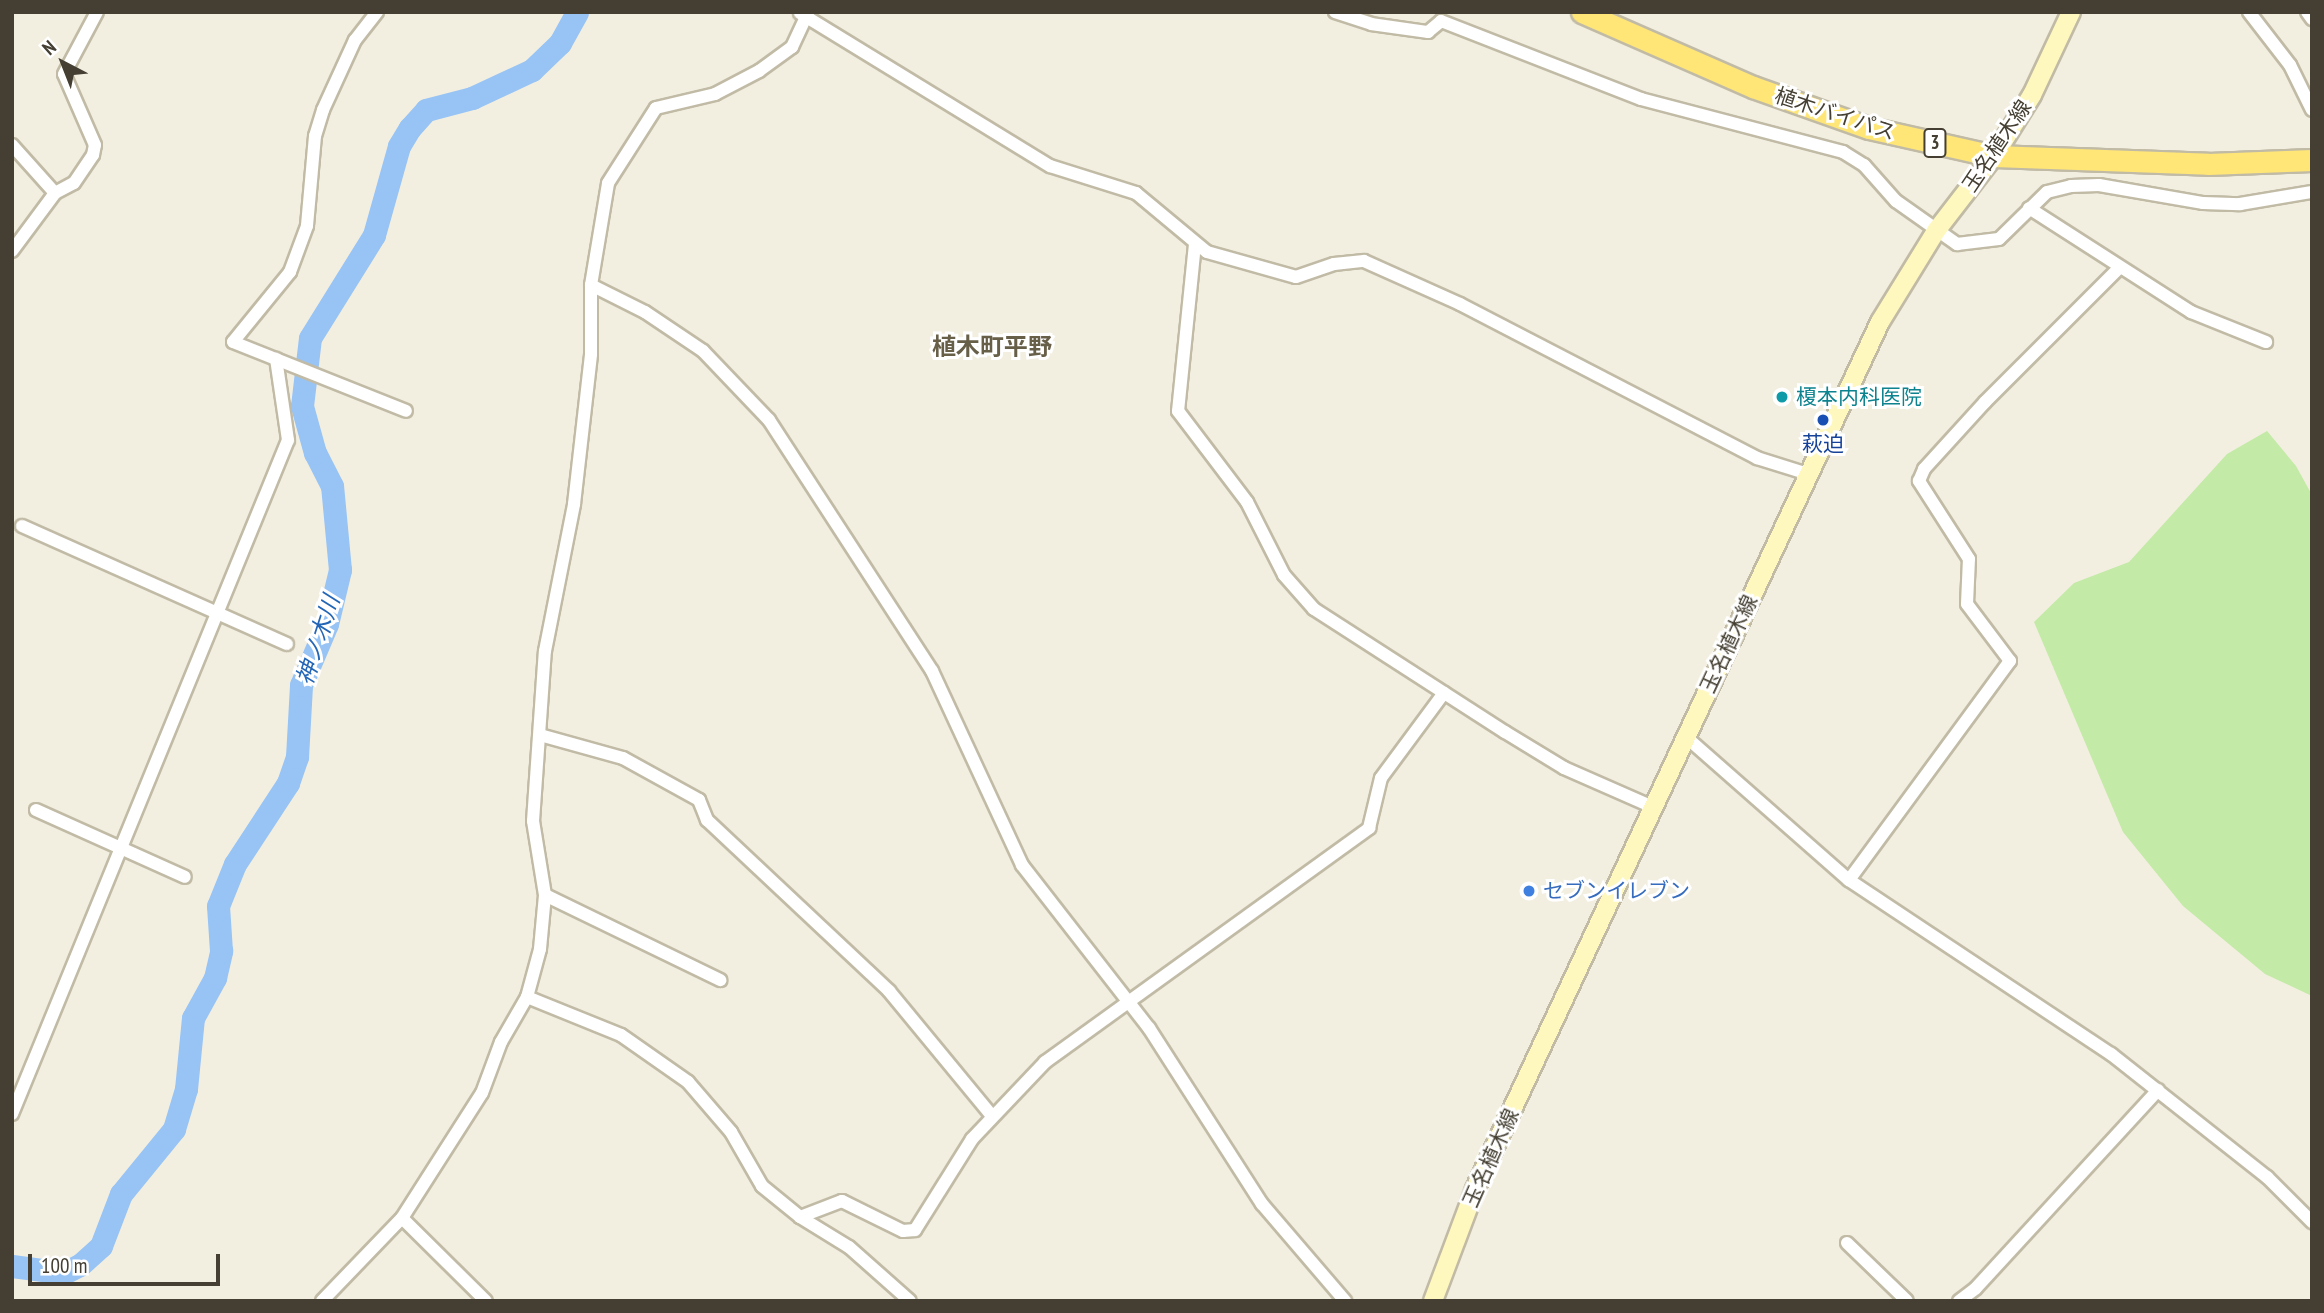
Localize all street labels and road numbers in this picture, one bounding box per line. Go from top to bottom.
street label: 植木バイパス [1771,83,1899,145]
street label: 玉名植木線 [1957,95,2037,197]
road number: 3 [1923,127,1947,158]
street label: 玉名植木線 [1695,591,1763,697]
street label: 玉名植木線 [1458,1105,1524,1211]

